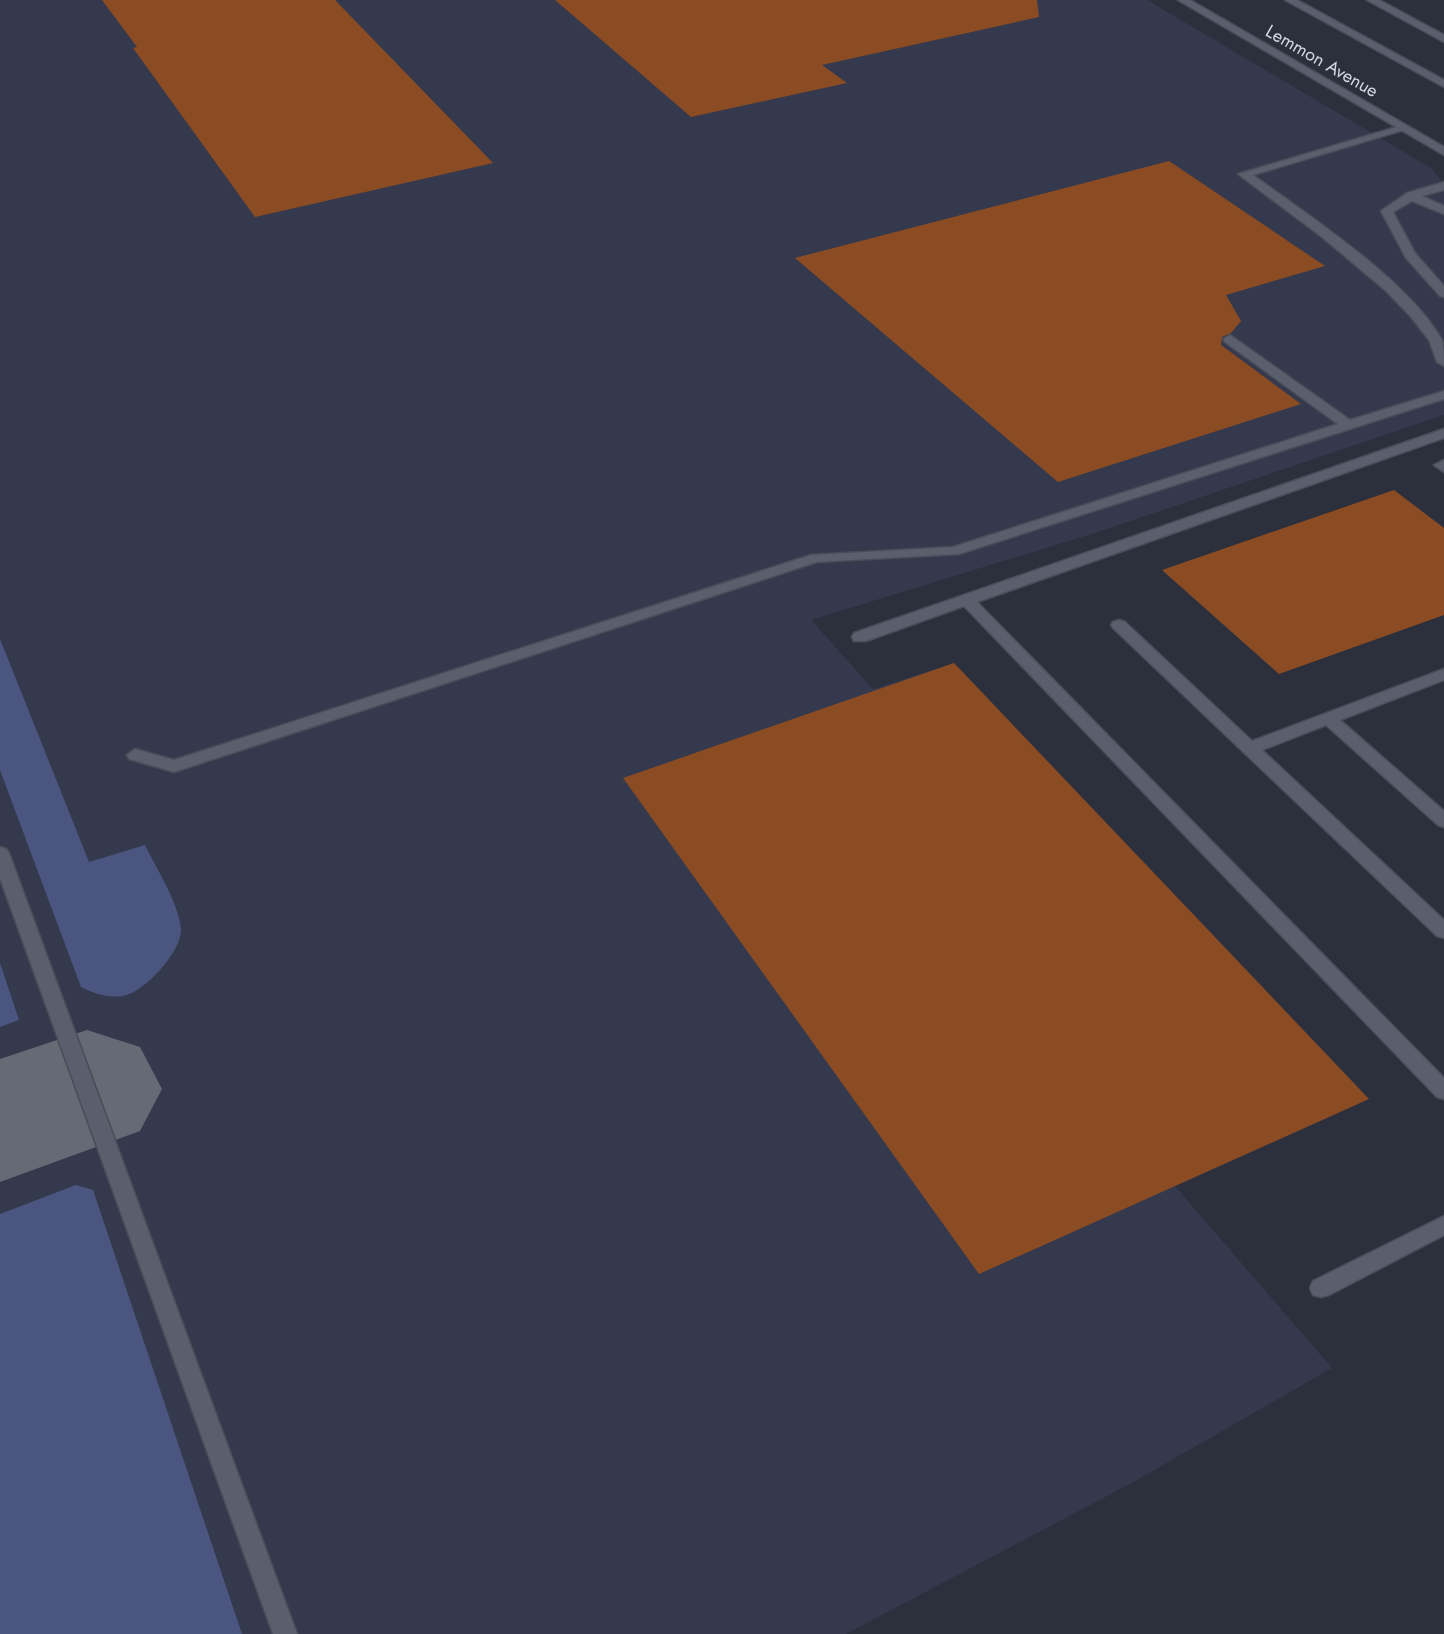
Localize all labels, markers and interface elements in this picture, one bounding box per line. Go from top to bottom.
street label: Lemmon Avenue [1261,18,1383,104]

